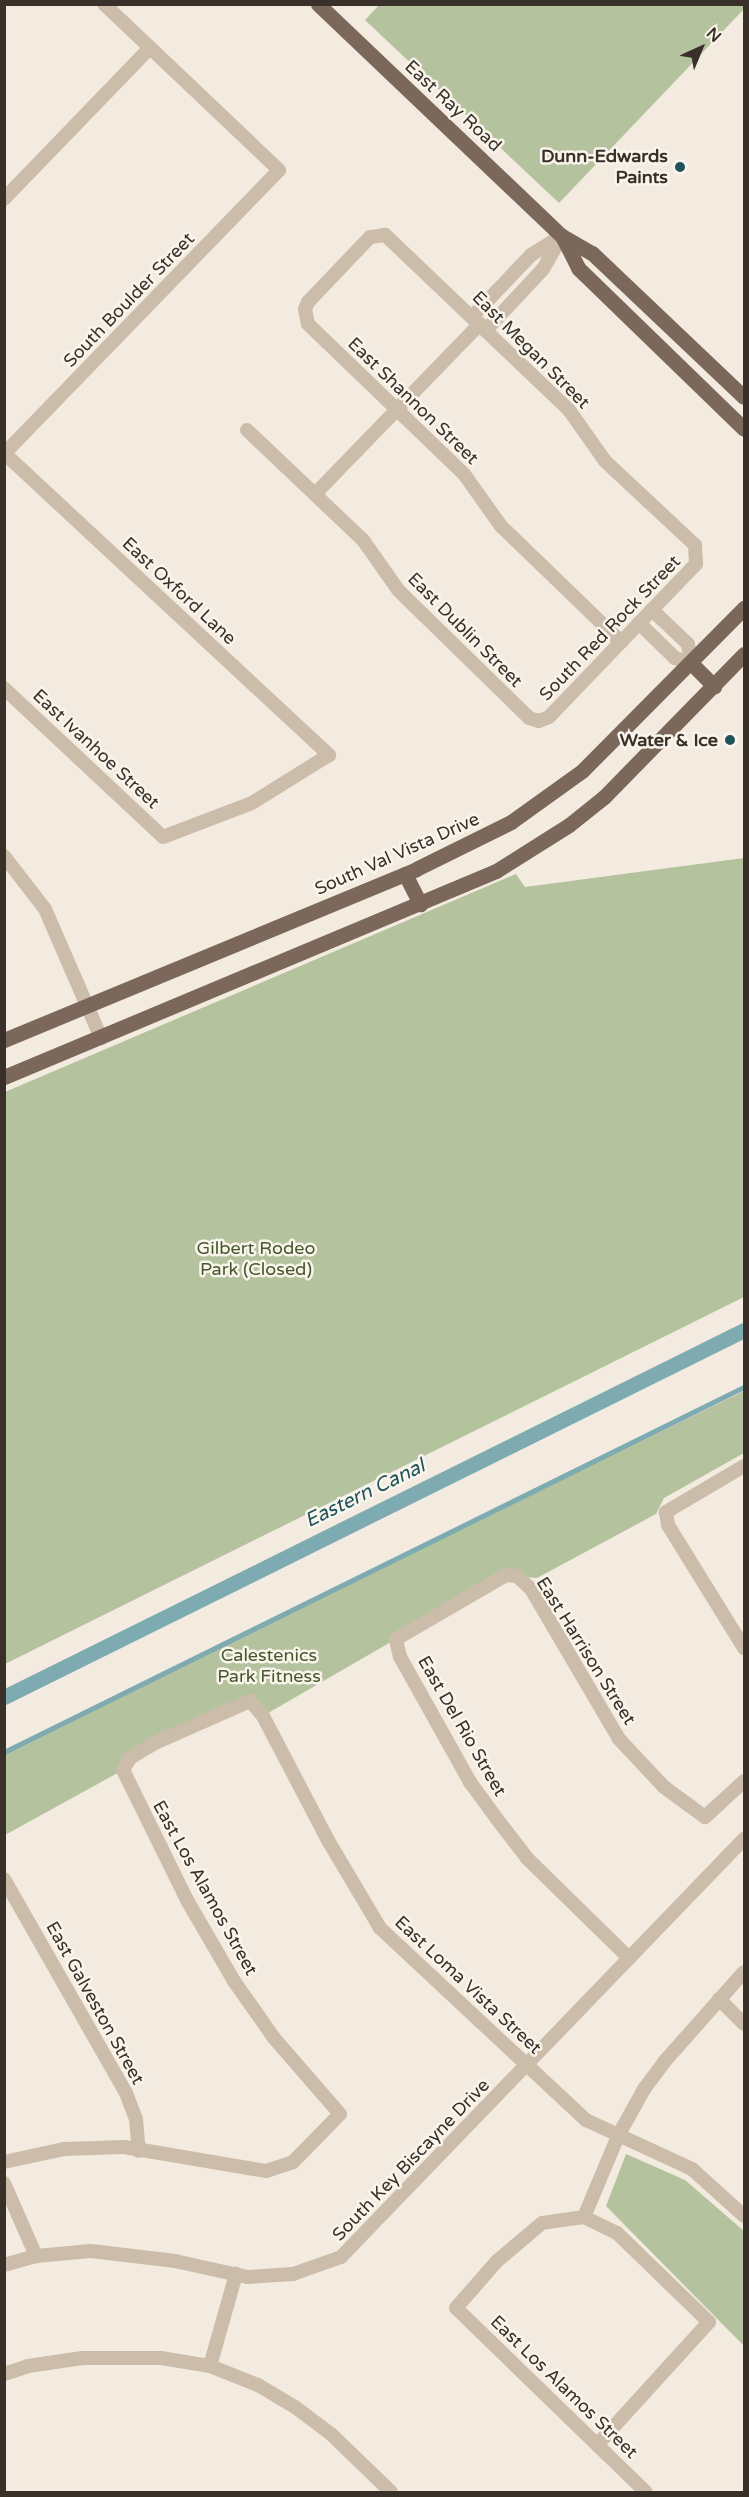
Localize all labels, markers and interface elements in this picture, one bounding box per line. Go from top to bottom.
north arrow [671,18,731,78]
text: N [702,23,725,47]
street label: East Ray Road [400,56,506,156]
place label: Dunn-Edwards Paints [541,146,668,188]
marker: Dunn-Edwards Paints [673,160,687,174]
street label: South Boulder Street [59,228,199,372]
street label: East Megan Street [468,287,594,413]
street label: East Shannon Street [343,333,483,469]
street label: East Oxford Lane [118,533,240,649]
street label: South Red Rock Street [535,551,685,705]
street label: East Dublin Street [403,568,527,692]
street label: East Ivanhoe Street [28,685,164,813]
place label: Water & Ice [620,729,718,751]
marker: Water & Ice [723,733,737,747]
street label: South Val Vista Drive [311,808,483,900]
park label: Gilbert Rodeo Park (Closed) [197,1238,315,1280]
water label: Eastern Canal [301,1455,429,1533]
street label: East Harrison Street [532,1573,640,1729]
park label: Calestenics Park Fitness [217,1645,321,1688]
street label: East Del Rio Street [413,1652,511,1800]
street label: East Los Alamos Street [148,1797,262,1979]
street label: East Loma Vista Street [390,1911,546,2059]
street label: East Galveston Street [41,1918,149,2088]
street label: South Key Biscayne Drive [328,2075,494,2245]
street label: East Los Alamos Street [486,2311,642,2463]

